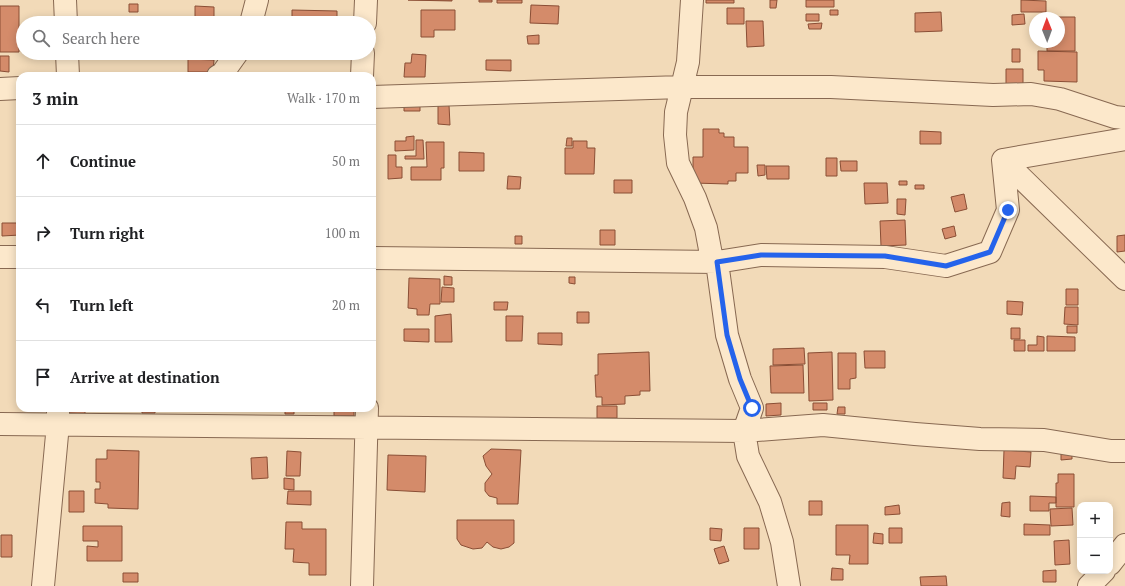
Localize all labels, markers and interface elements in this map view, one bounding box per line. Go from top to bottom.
north arrow [1029,12,1065,48]
search box [16,16,376,60]
icon: search [30,27,52,49]
text: Search here [62,28,140,48]
text: 3 min [32,87,79,110]
text: Walk · 170 m [287,89,360,107]
icon: ahead [32,150,54,172]
text: Continue [70,151,136,171]
text: 50 m [332,152,360,170]
route end [999,201,1017,219]
icon: right [32,222,54,244]
text: Turn right [70,223,145,243]
text: 100 m [325,224,360,242]
icon: left [32,294,54,316]
text: Turn left [70,295,134,315]
text: 20 m [332,296,360,314]
icon: arrive [32,366,54,388]
text: Arrive at destination [70,367,220,387]
route start [743,399,761,417]
map controls [1077,502,1113,574]
button: + [1077,502,1113,538]
button: − [1077,538,1113,574]

